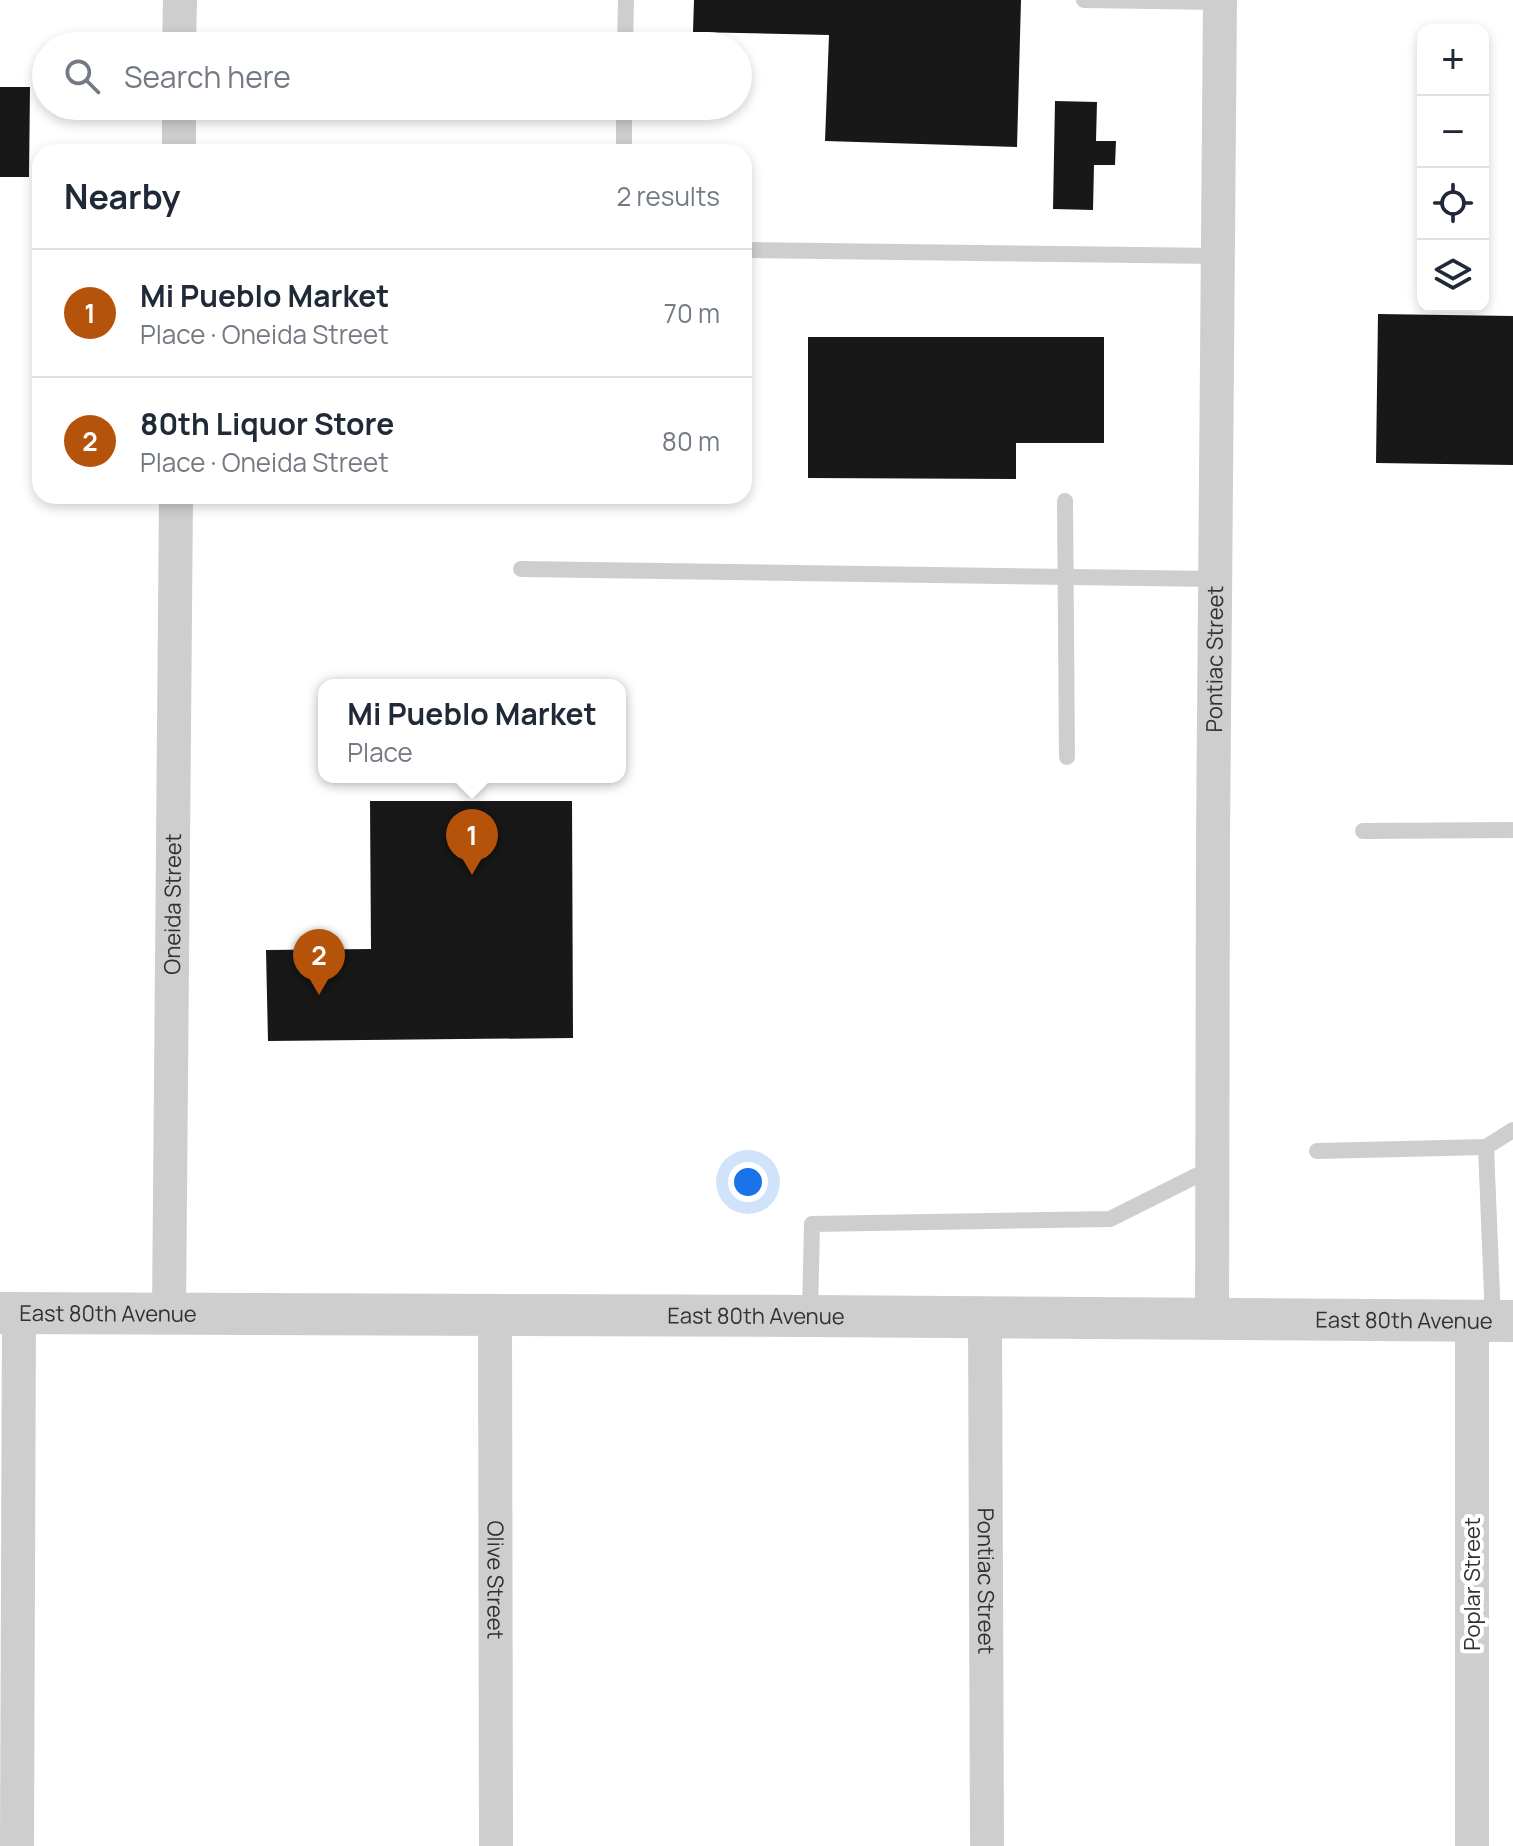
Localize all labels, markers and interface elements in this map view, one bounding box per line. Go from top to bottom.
map controls [1417,24,1489,312]
button: + [1417,24,1489,96]
search box [32,32,752,120]
icon: search [60,54,104,98]
text: Search here [124,56,291,97]
button: − [1417,96,1489,168]
button: locate [1417,168,1489,240]
text: Nearby [64,173,180,219]
text: 2 results [616,178,720,214]
button: layers [1417,240,1489,312]
text: Mi Pueblo Market [140,275,389,316]
text: 1 [84,295,96,331]
text: 70 m [664,295,720,331]
text: Place · Oneida Street [140,316,389,352]
text: 80th Liquor Store [140,403,394,444]
text: 2 [82,423,98,459]
text: 80 m [662,423,720,459]
text: Place · Oneida Street [140,444,389,480]
street label: Pontiac Street [1199,585,1230,732]
popup [318,679,626,783]
text: Mi Pueblo Market [347,693,597,734]
text: Place [347,734,413,770]
pin: 1 [446,809,498,875]
street label: Oneida Street [157,833,188,975]
pin: 2 [293,929,345,995]
your location [728,1162,768,1202]
street label: East 80th Avenue [19,1298,197,1329]
street label: East 80th Avenue [667,1300,845,1331]
street label: East 80th Avenue [1315,1305,1493,1336]
street label: Pontiac Street [971,1508,1001,1655]
street label: Poplar Street [1457,1517,1487,1651]
street label: Olive Street [480,1521,511,1640]

